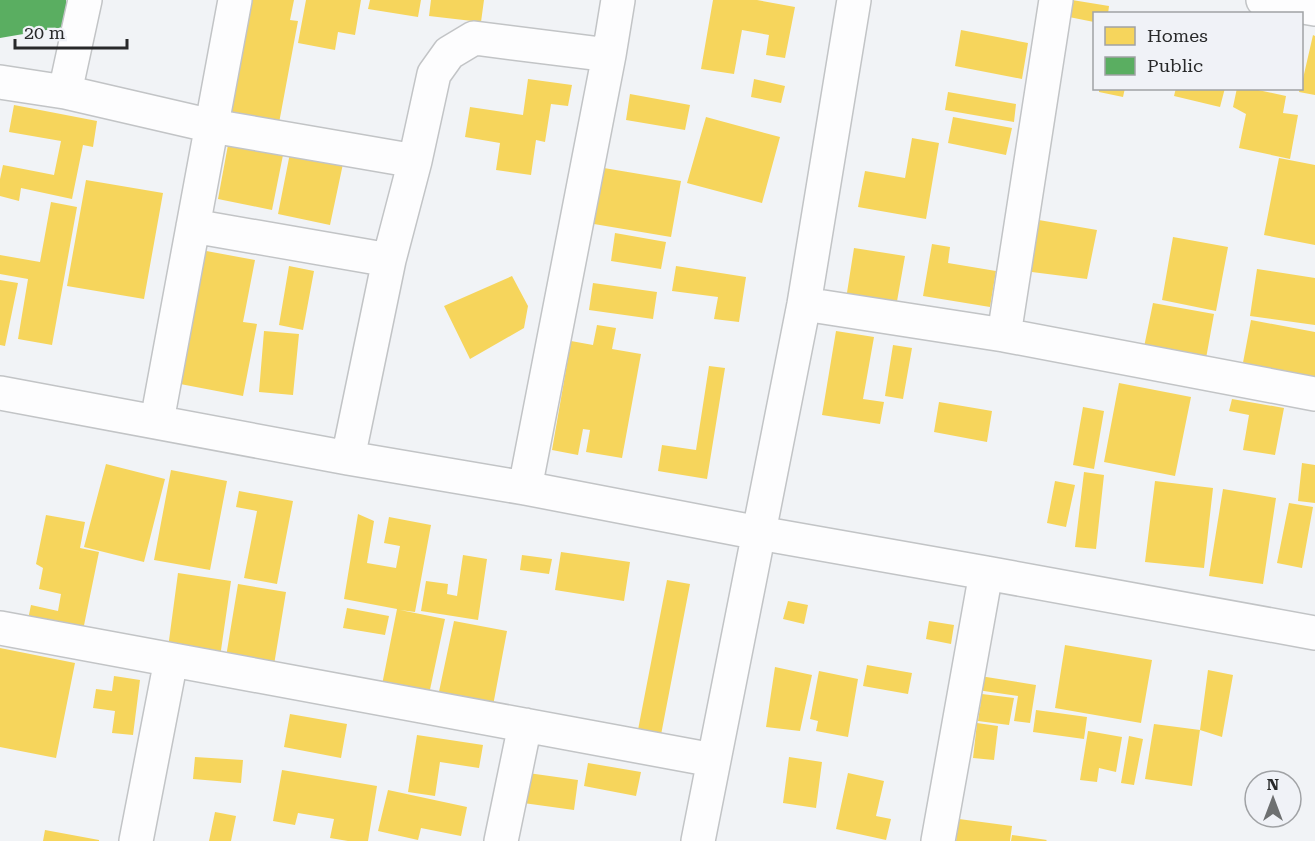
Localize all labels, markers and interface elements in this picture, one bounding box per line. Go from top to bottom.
scale bar [15,12,128,50]
legend [1093,12,1303,90]
text: 20 m [24,22,65,43]
text: Homes [1147,25,1208,46]
text: Public [1147,55,1203,76]
north arrow [1243,769,1303,829]
text: N [1267,775,1279,794]

